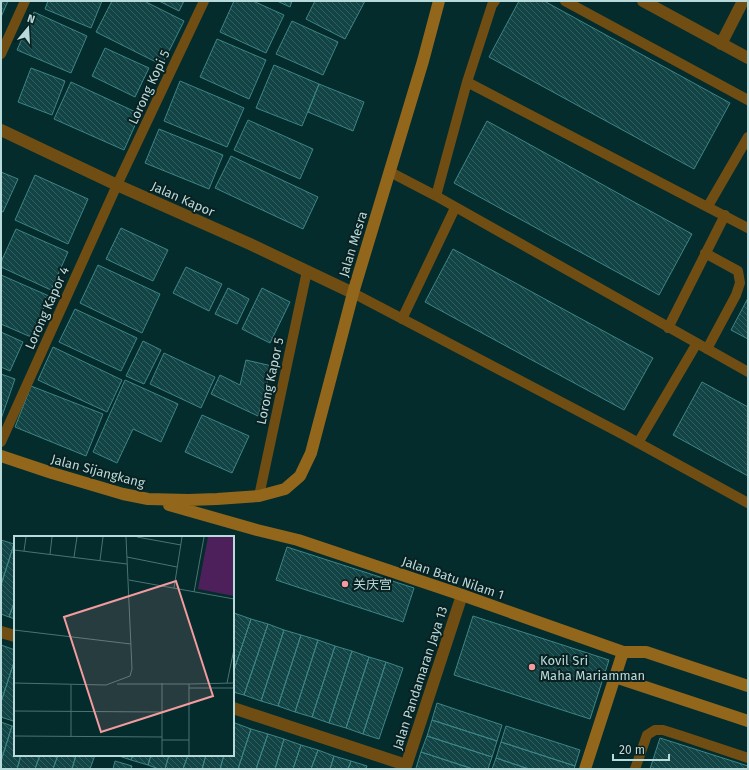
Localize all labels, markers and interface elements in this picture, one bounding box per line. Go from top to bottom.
north arrow [8,8,48,48]
text: N [25,12,36,26]
street label: Lorong Kopi 5 [125,47,173,127]
street label: Jalan Kapor [149,178,217,220]
street label: Jalan Mesra [336,209,370,279]
street label: Lorong Kapor 4 [22,264,72,352]
street label: Lorong Kapor 5 [253,336,287,426]
street label: Jalan Sijangkang [49,451,147,491]
inset map [14,536,234,756]
street label: Jalan Batu Nilam 1 [400,553,506,603]
place label: 关庆宫 [353,577,392,592]
marker: 关庆宫 [340,579,350,589]
street label: Jalan Pandamaran Jaya 13 [390,604,450,752]
place label: Kovil Sri Maha Mariamman [540,653,645,683]
marker: Kovil Sri Maha Mariamman [527,662,537,672]
scale bar [613,736,669,762]
text: 20 m [619,743,645,757]

